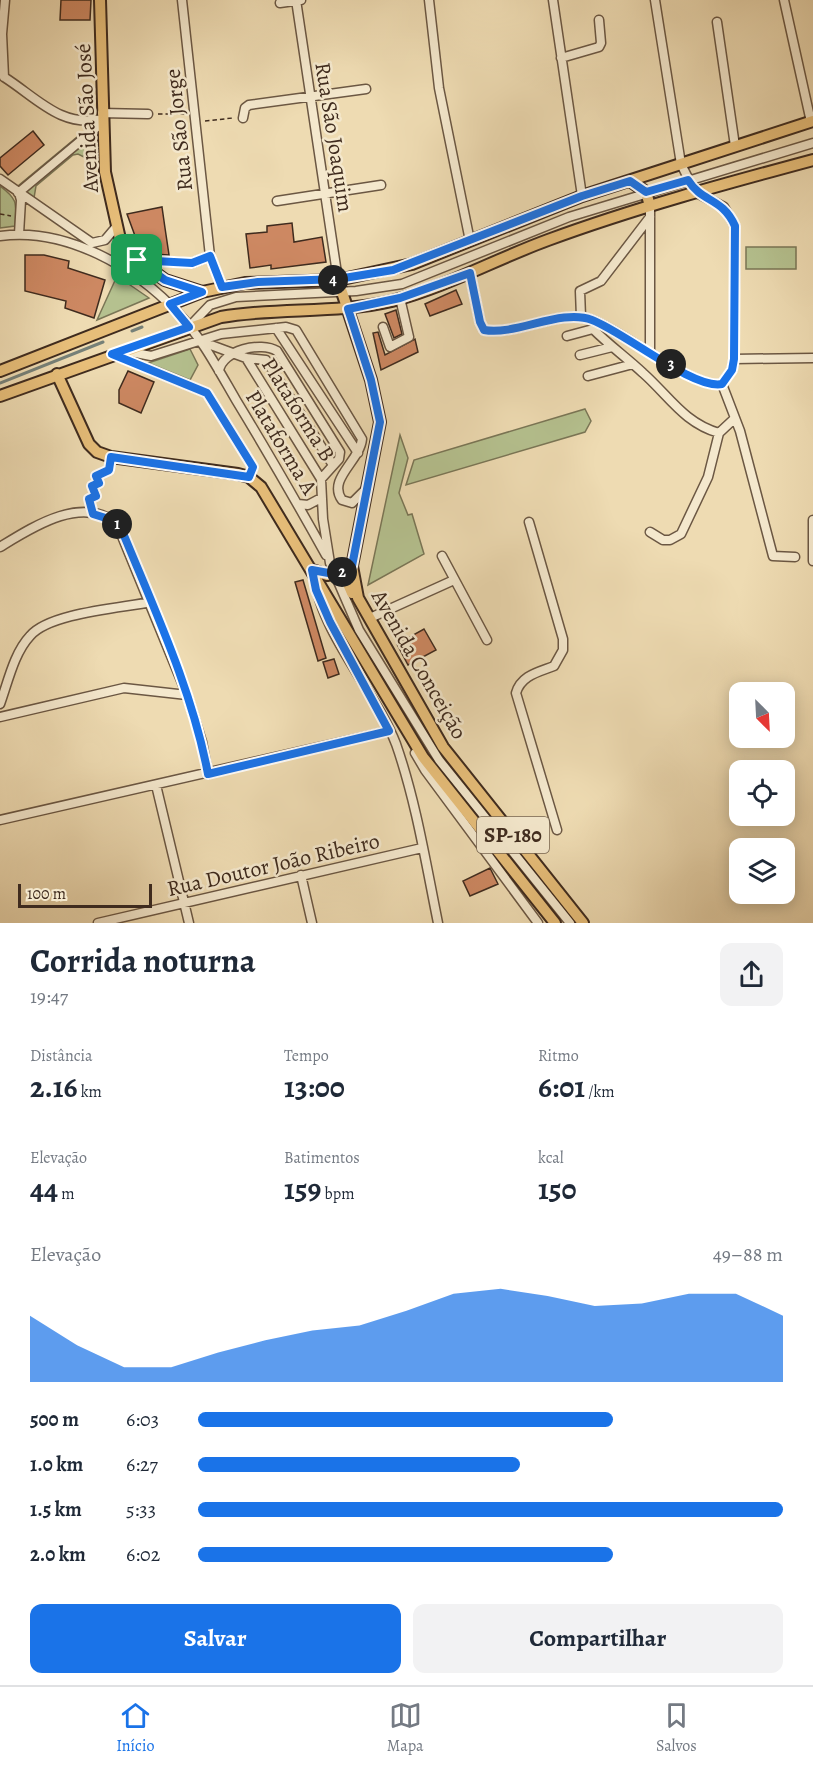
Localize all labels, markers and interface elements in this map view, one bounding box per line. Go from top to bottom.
street label: Avenida São José [68,43,106,194]
street label: Rua São Joaquim [307,60,361,214]
street label: Rua São Jorge [158,67,200,192]
pin [111,234,162,285]
icon: arrive [120,243,153,276]
pin: 4 [318,265,348,295]
text: 4 [329,269,337,291]
pin: 3 [656,349,686,379]
street label: Plataforma B [254,352,342,467]
text: 3 [668,353,674,375]
street label: Plataforma A [238,385,325,501]
pin: 1 [102,509,132,539]
text: 1 [114,513,120,535]
pin: 2 [327,557,357,587]
text: 2 [338,561,346,583]
street label: Avenida Conceição [364,583,474,745]
north arrow [729,682,795,748]
map controls [729,682,795,904]
button: locate [729,760,795,826]
road number: SP-180 [477,817,549,853]
street label: Rua Doutor João Ribeiro [164,826,382,904]
button: layers [729,838,795,904]
scale bar [18,881,152,908]
text: 100 m [27,883,66,905]
text: Corrida noturna [30,938,256,983]
button: share [720,943,783,1006]
text: 19:47 [30,983,68,1010]
text: Distância [30,1045,92,1067]
text: Tempo [284,1045,329,1067]
text: Ritmo [538,1045,579,1067]
text: 2.16 [30,1067,78,1107]
text: 13:00 [284,1067,345,1107]
text: 6:01 [538,1067,585,1107]
text: km [78,1081,102,1103]
text: /km [585,1081,615,1103]
text: Elevação [30,1147,87,1169]
text: Batimentos [284,1147,360,1169]
text: kcal [538,1147,564,1169]
text: 44 [30,1169,58,1209]
text: 159 [284,1169,321,1209]
text: 150 [538,1169,577,1209]
text: m [58,1183,75,1205]
text: bpm [321,1183,355,1205]
text: Elevação [30,1241,101,1268]
text: 49–88 m [713,1241,783,1268]
text: 500 m [30,1406,79,1433]
text: 6:03 [126,1406,159,1433]
text: 1.0 km [30,1451,83,1478]
text: 6:27 [126,1451,158,1478]
text: 1.5 km [30,1496,82,1523]
text: 5:33 [126,1496,156,1523]
text: 2.0 km [30,1541,86,1568]
text: 6:02 [126,1541,160,1568]
button: Salvar [30,1604,401,1673]
button: Compartilhar [413,1604,783,1673]
tab: Início [116,1699,154,1757]
tab: Mapa [387,1699,424,1757]
tab: Salvos [656,1699,697,1757]

